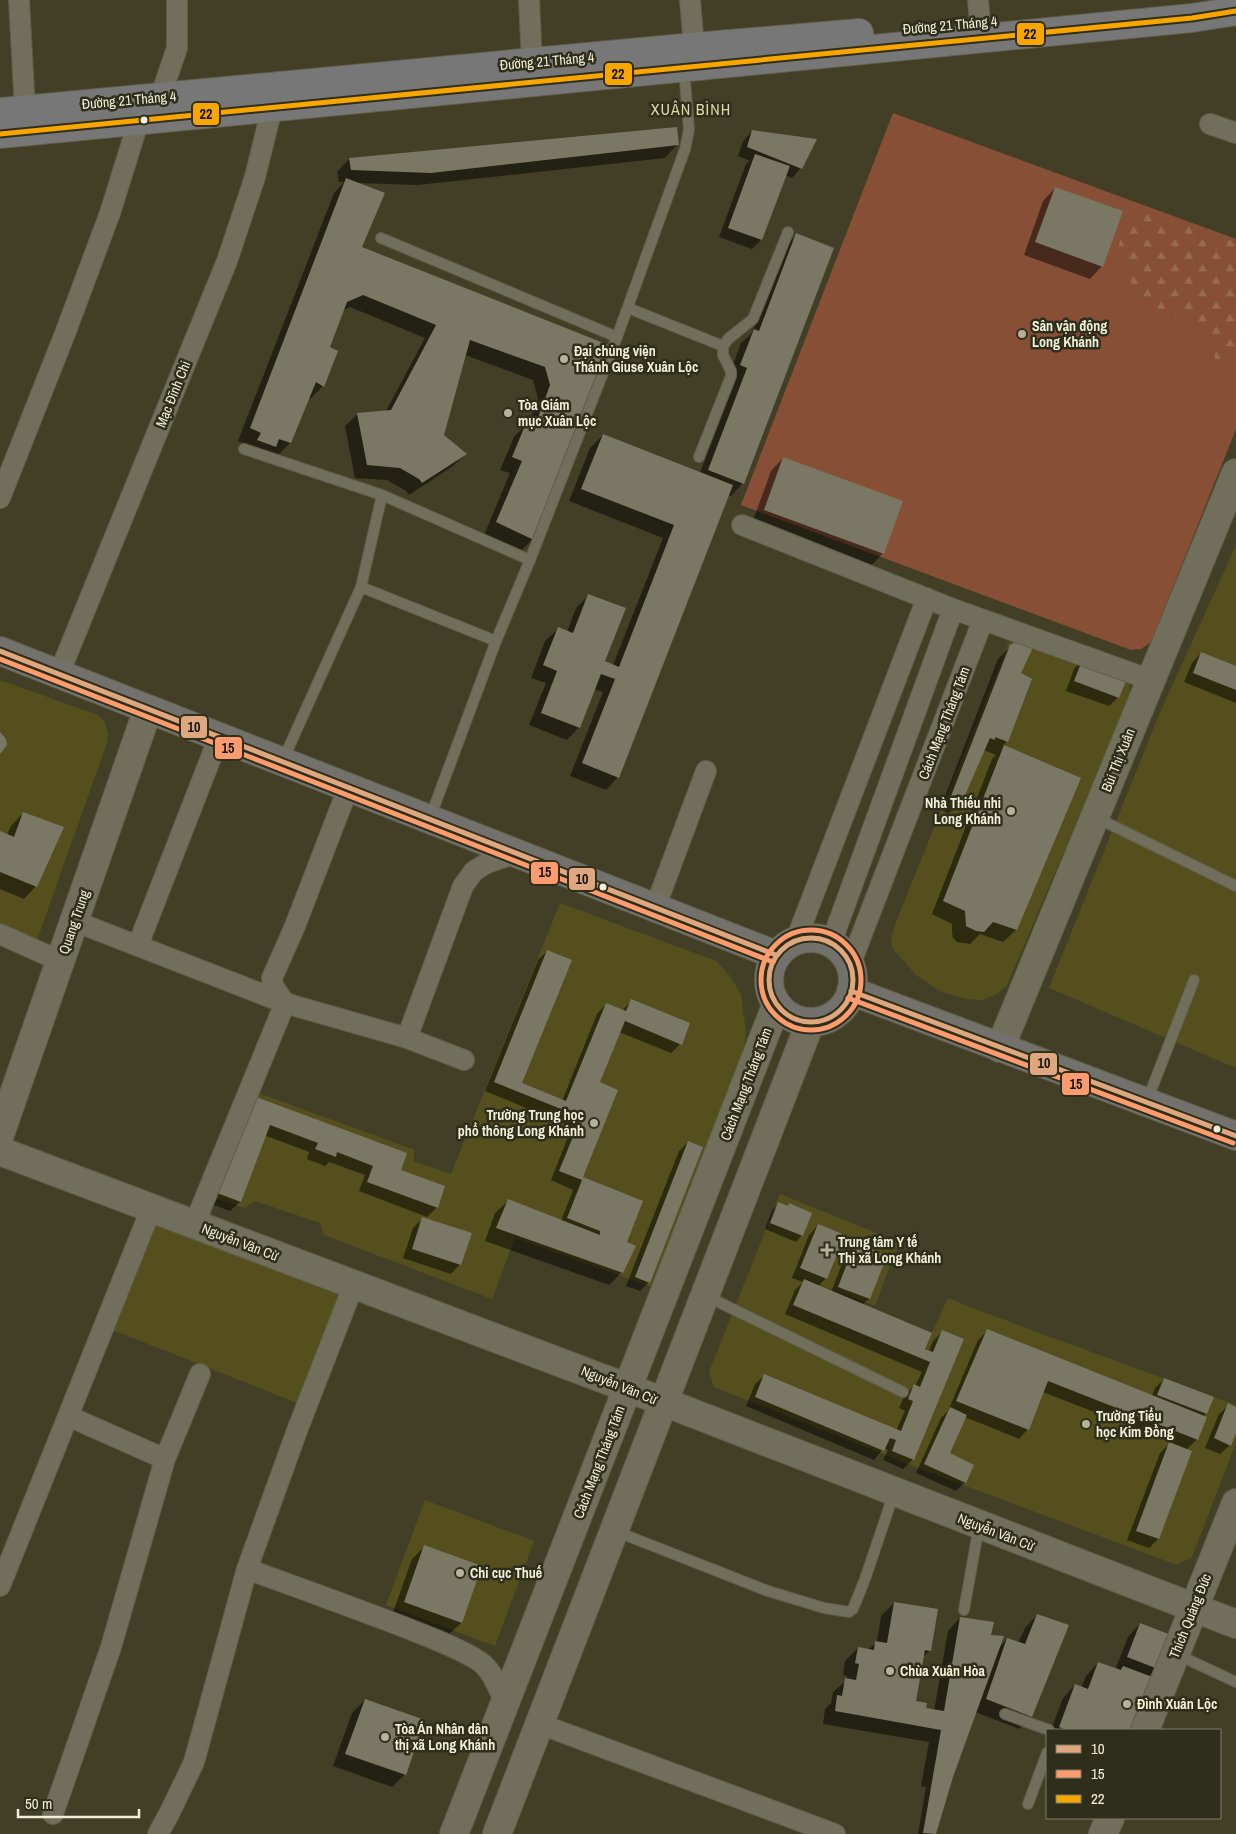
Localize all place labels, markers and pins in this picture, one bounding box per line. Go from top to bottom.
unlabelled marker [139,115,149,125]
place label: Sân vận động Long Khánh [1032,317,1107,351]
marker: Sân vận động Long Khánh [1016,328,1028,340]
place label: Đại chủng viện Thánh Giuse Xuân Lộc [574,342,698,376]
marker: Đại chủng viện Thánh Giuse Xuân Lộc [558,353,570,365]
place label: Tòa Giám mục Xuân Lộc [518,396,596,430]
marker: Tòa Giám mục Xuân Lộc [502,407,514,419]
place label: Nhà Thiếu nhi Long Khánh [925,794,1001,828]
marker: Nhà Thiếu nhi Long Khánh [1005,805,1017,817]
unlabelled marker [598,882,608,892]
place label: Trường Trung học phổ thông Long Khánh [458,1106,584,1140]
marker: Trường Trung học phổ thông Long Khánh [588,1117,600,1129]
unlabelled marker [1212,1124,1222,1134]
place label: Trung tâm Y tế Thị xã Long Khánh [838,1233,941,1267]
marker: Trung tâm Y tế Thị xã Long Khánh [820,1243,834,1257]
place label: Trường Tiểu học Kim Đồng [1096,1407,1174,1441]
marker: Trường Tiểu học Kim Đồng [1080,1418,1092,1430]
place label: Chi cục Thuế [470,1564,542,1582]
marker: Chi cục Thuế [454,1567,466,1579]
place label: Chùa Xuân Hòa [900,1662,985,1680]
marker: Chùa Xuân Hòa [884,1665,896,1677]
place label: Đình Xuân Lộc [1137,1695,1217,1713]
marker: Đình Xuân Lộc [1121,1698,1133,1710]
place label: Tòa Án Nhân dân thị xã Long Khánh [395,1720,495,1754]
marker: Tòa Án Nhân dân thị xã Long Khánh [379,1731,391,1743]

